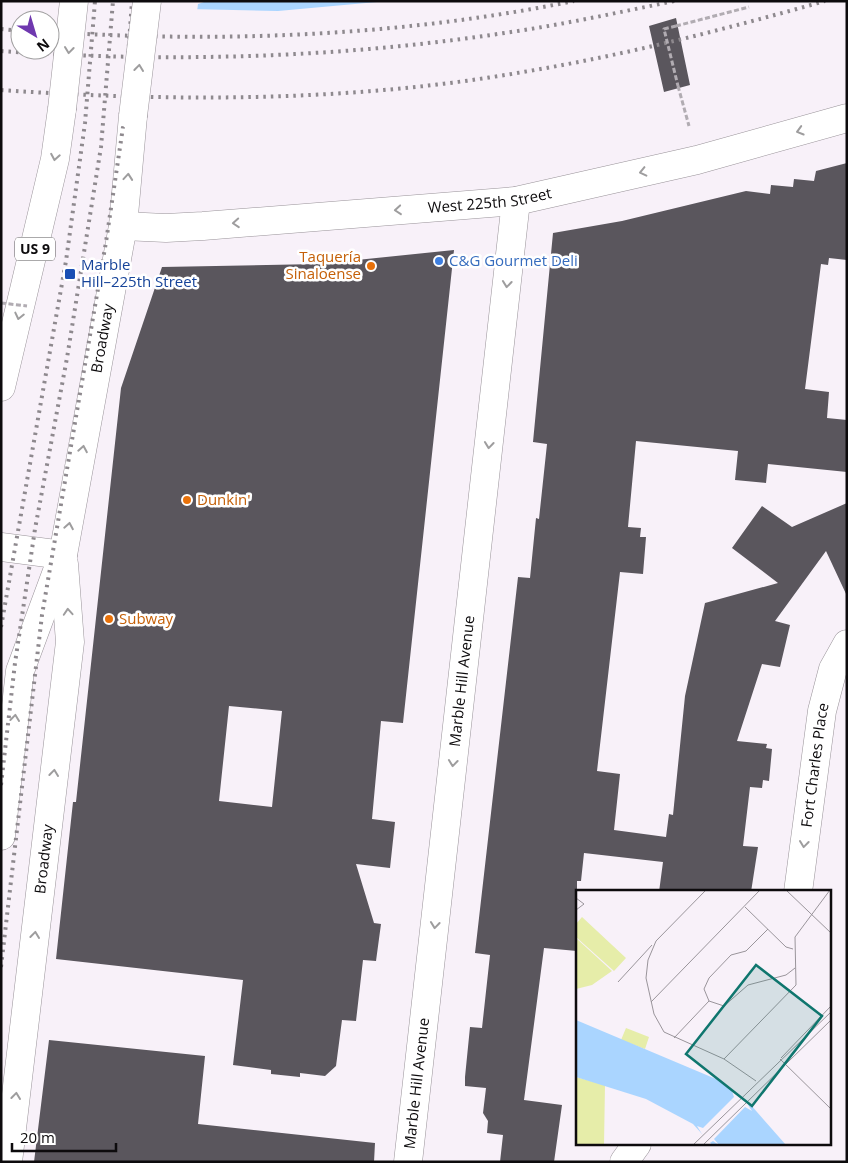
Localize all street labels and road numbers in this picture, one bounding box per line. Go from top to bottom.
street label: West 225th Street [427,182,553,217]
road number: US 9 [15,238,55,260]
street label: Broadway [85,302,118,374]
street label: Marble Hill Avenue [444,614,478,748]
street label: Fort Charles Place [796,700,833,828]
street label: Broadway [29,823,57,895]
street label: Marble Hill Avenue [399,1017,433,1150]

